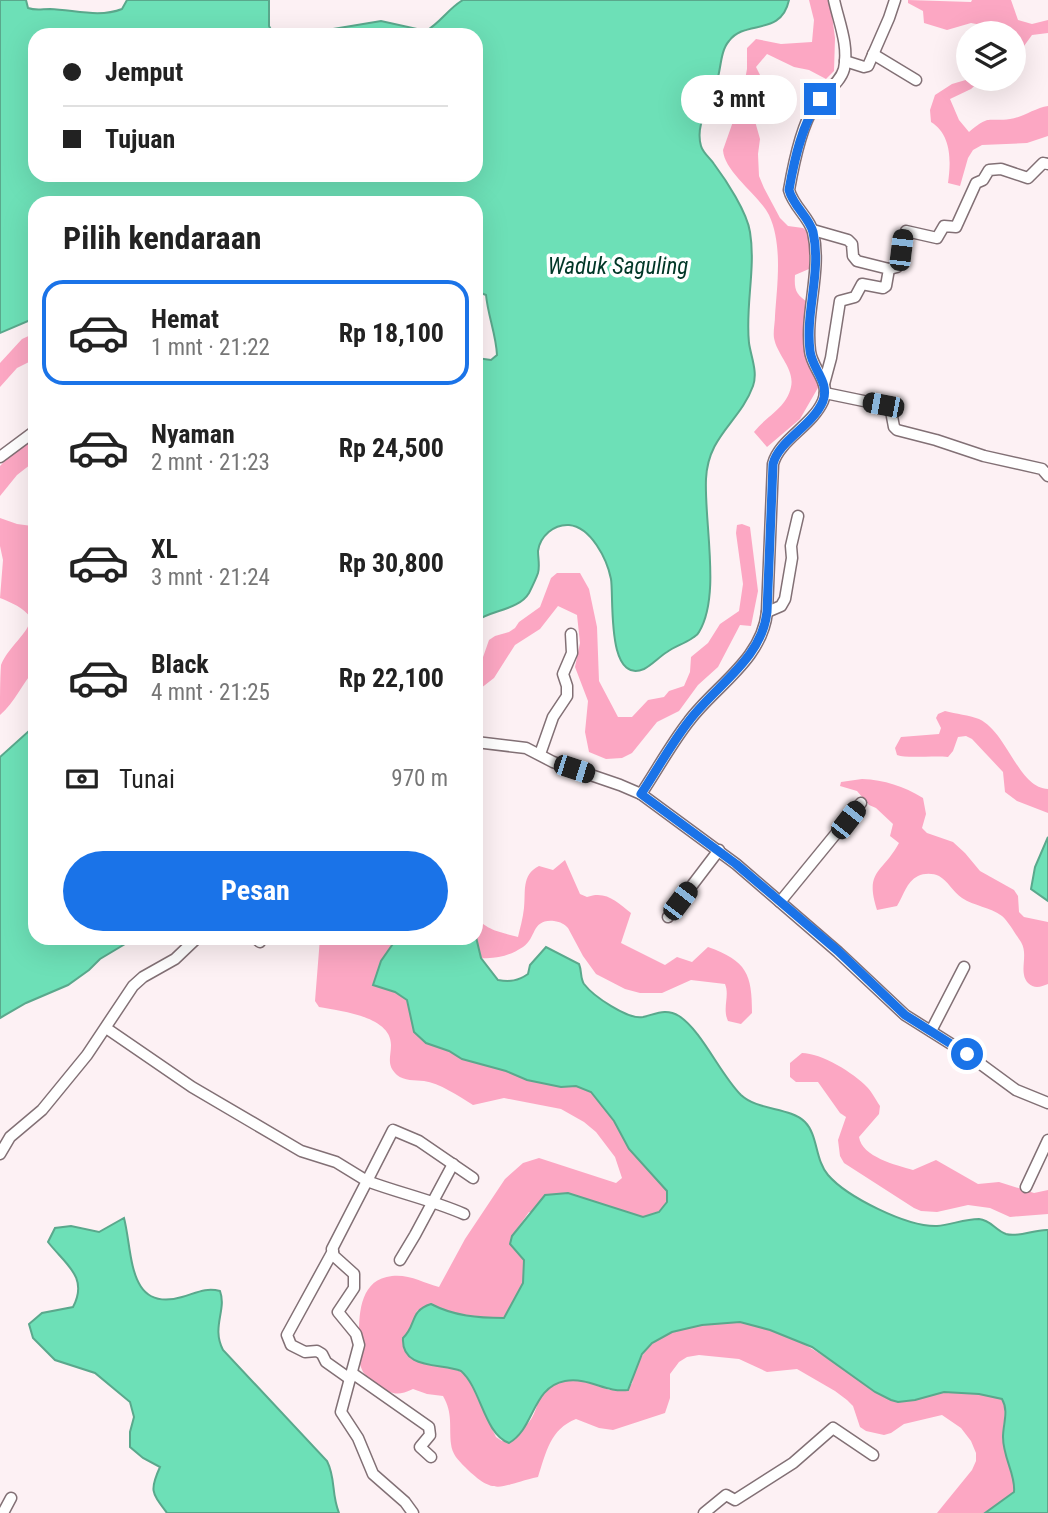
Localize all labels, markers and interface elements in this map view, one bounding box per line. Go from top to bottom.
map controls [956,21,1026,91]
button: layers [956,21,1026,91]
text: Jemput [105,57,183,87]
callout: 3 mnt [680,74,796,124]
route end [804,83,836,115]
text: 3 mnt [713,86,765,113]
text: Tujuan [105,124,175,154]
text: Pilih kendaraan [63,219,262,257]
car [889,228,914,272]
water label: Waduk Saguling [548,253,688,280]
icon: car [67,301,130,364]
text: Hemat [151,304,219,334]
text: Rp 18,100 [339,318,444,348]
text: 1 mnt · 21:22 [151,334,270,361]
car [861,391,906,419]
icon: car [67,416,130,479]
text: Nyaman [151,419,235,449]
text: Rp 24,500 [339,433,444,463]
text: 2 mnt · 21:23 [151,449,270,476]
icon: car [67,531,130,594]
text: XL [151,534,178,564]
text: Rp 30,800 [339,548,444,578]
text: 3 mnt · 21:24 [151,564,270,591]
icon: car [67,646,130,709]
text: Black [151,649,209,679]
text: Rp 22,100 [339,663,444,693]
text: 4 mnt · 21:25 [151,679,270,706]
car [551,753,598,785]
icon: cash [63,760,101,798]
text: Tunai [119,764,175,794]
text: 970 m [391,765,448,792]
car [827,797,870,843]
button: Pesan [63,851,448,931]
car [659,878,702,924]
route start [951,1038,983,1070]

